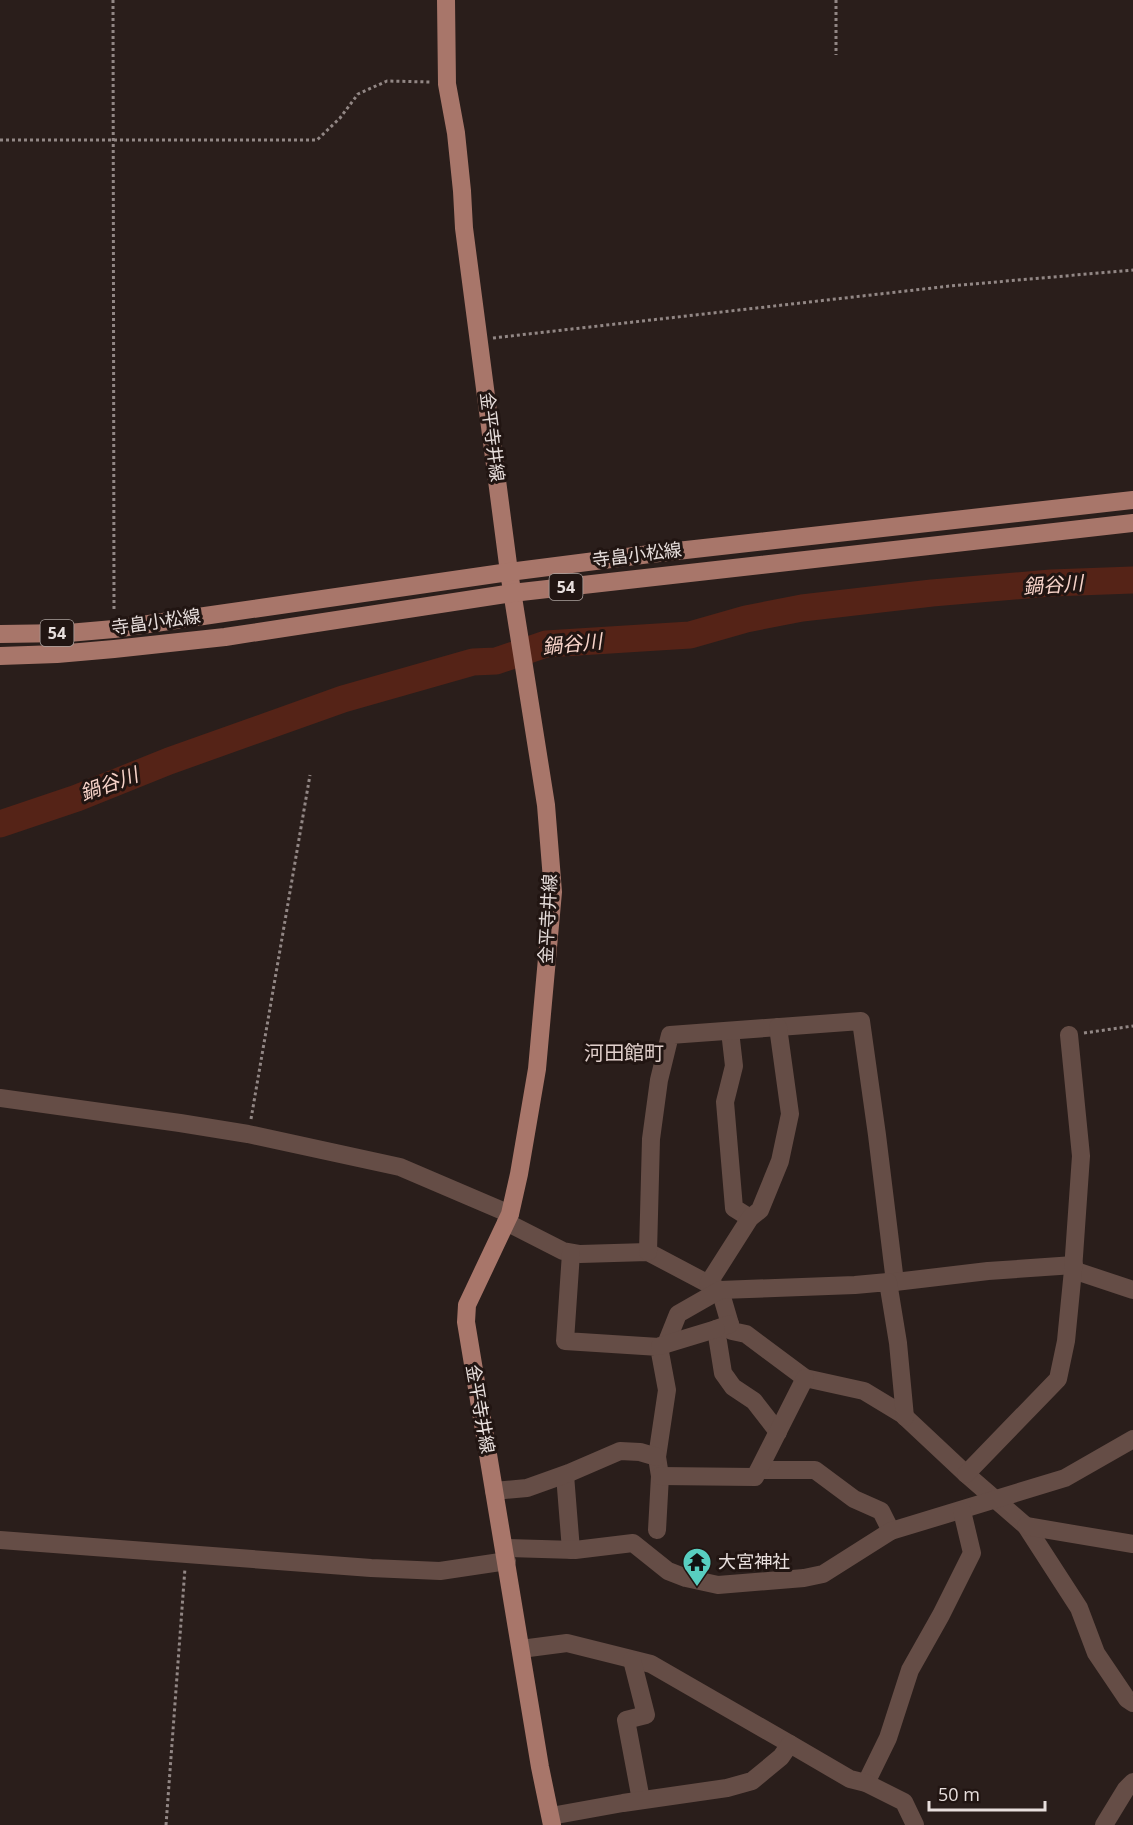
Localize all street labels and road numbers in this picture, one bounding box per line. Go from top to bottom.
street label: 金平寺井線 [476,391,510,483]
street label: 寺畠小松線 [591,537,683,571]
road number: 54 [550,574,582,600]
street label: 寺畠小松線 [110,603,202,639]
road number: 54 [40,620,74,646]
street label: 金平寺井線 [533,873,561,965]
street label: 金平寺井線 [461,1362,501,1455]

